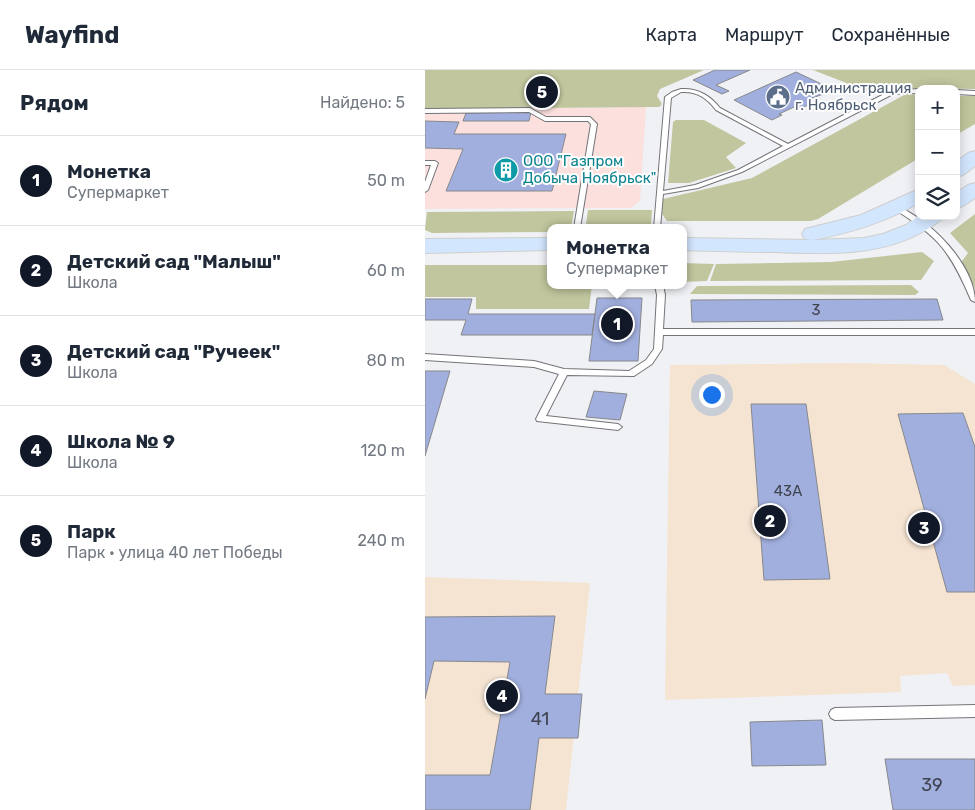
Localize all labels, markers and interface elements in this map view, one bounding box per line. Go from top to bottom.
text: Wayfind [25,21,119,49]
text: Карта [646,24,697,46]
text: Маршрут [725,24,804,46]
text: Сохранённые [832,24,950,46]
pin: 5 [526,73,558,111]
place label: Администрация г. Ноябрьск [795,79,911,114]
public building icon: Администрация г. Ноябрьск [765,84,791,110]
map controls [915,85,960,220]
button: + [915,85,960,130]
text: Рядом [20,90,89,115]
text: Найдено: 5 [320,93,405,112]
button: − [915,130,960,175]
place label: ООО "Газпром Добыча Ноябрьск" [523,152,656,187]
building icon: ООО "Газпром Добыча Ноябрьск" [493,157,519,183]
text: Монетка [67,160,151,183]
text: 1 [32,171,40,190]
text: 50 m [367,171,405,190]
button: layers [915,175,960,220]
text: Супермаркет [67,183,169,202]
popup [547,224,687,289]
text: Монетка [566,236,650,259]
text: Детский сад "Малыш" [67,250,281,273]
text: Супермаркет [566,259,668,278]
text: 2 [31,261,41,280]
text: 60 m [367,261,405,280]
text: Школа [67,273,118,292]
house number: 3 [811,301,821,319]
pin: 1 [601,305,633,343]
text: Детский сад "Ручеек" [67,340,280,363]
text: 3 [31,351,41,370]
text: 80 m [367,351,405,370]
text: Школа [67,363,118,382]
your location [699,382,725,408]
text: Школа № 9 [67,430,175,453]
text: 4 [31,441,41,460]
text: 120 m [360,441,405,460]
text: Школа [67,453,118,472]
house number: 43А [774,482,802,500]
pin: 2 [754,502,786,540]
pin: 3 [908,509,940,547]
text: Парк [67,520,116,543]
text: 5 [31,531,41,550]
text: 240 m [358,531,405,550]
text: Парк · улица 40 лет Победы [67,543,283,562]
pin: 4 [486,677,518,715]
house number: 41 [531,708,549,730]
house number: 39 [921,774,943,796]

